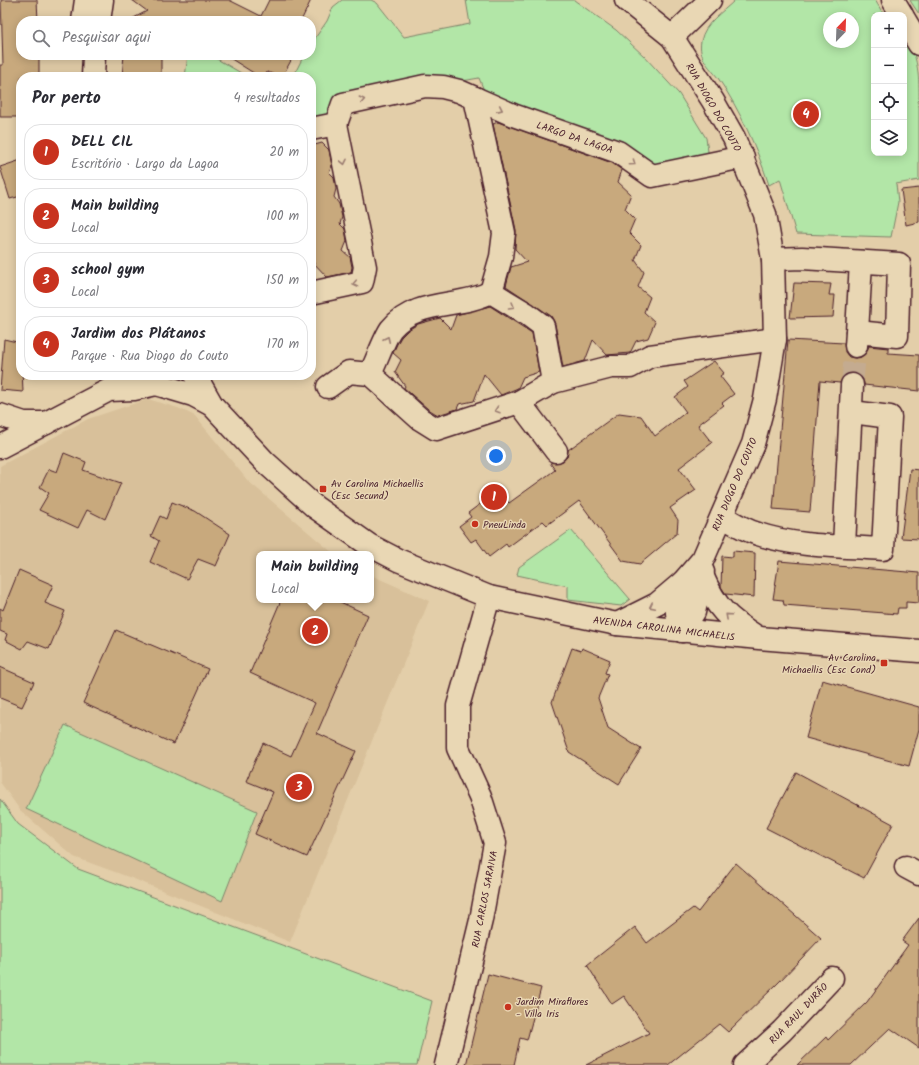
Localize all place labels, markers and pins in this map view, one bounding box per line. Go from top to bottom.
pin: 4 [793,99,819,129]
place label: Av Carolina Michaellis (Esc Secund) [331,476,424,504]
pin: 1 [481,482,507,512]
marker: Av Carolina Michaellis (Esc Secund) [318,484,328,494]
place label: PneuLinda [483,517,526,533]
marker: PneuLinda [470,519,480,529]
pin: 2 [302,616,328,646]
place label: Av Carolina Michaellis (Esc Cond) [782,650,876,678]
marker: Av Carolina Michaellis (Esc Cond) [879,658,889,668]
pin: 3 [286,772,312,802]
place label: Jardim Miraflores - Villa Iris [516,994,589,1022]
marker: Jardim Miraflores - Villa Iris [503,1002,513,1012]

